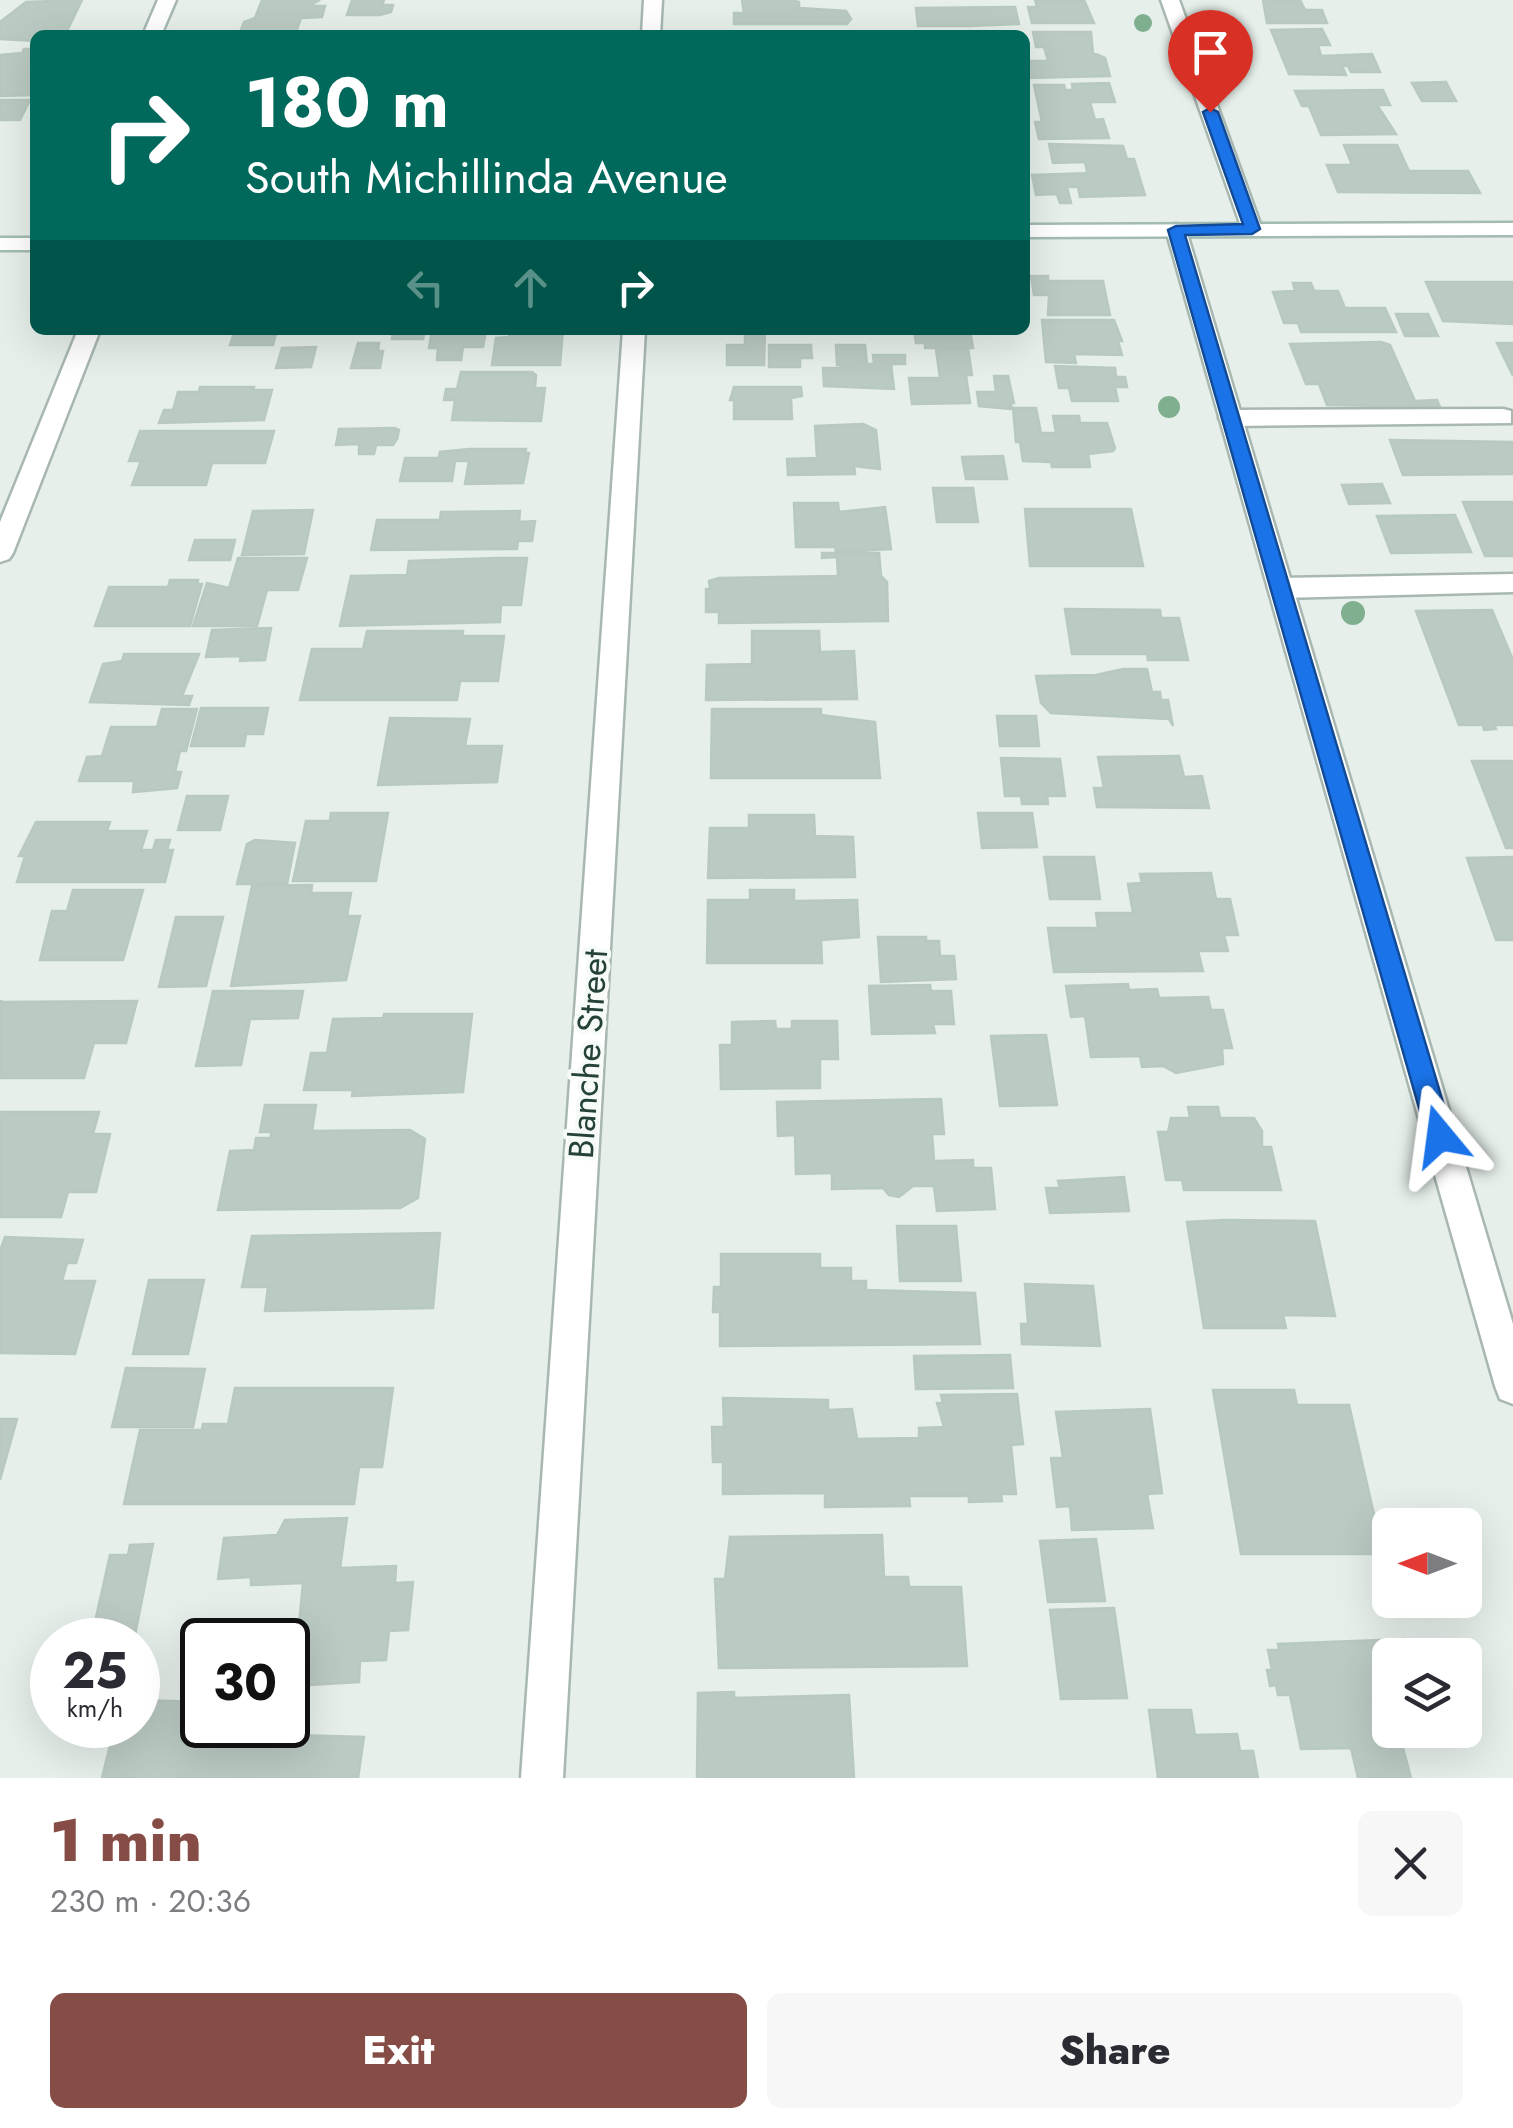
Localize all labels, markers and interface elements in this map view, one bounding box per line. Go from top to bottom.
pin [1168,10,1253,113]
icon: arrive [1183,25,1238,80]
text: 180 m [245,52,449,153]
icon: right [80,70,210,200]
text: South Michillinda Avenue [245,145,728,210]
icon: left [398,260,453,315]
icon: ahead [503,260,558,315]
icon: right [608,260,663,315]
street label: Blanche Street [556,947,620,1160]
position arrow [1388,1084,1492,1188]
north arrow [1372,1508,1482,1618]
map controls [1372,1508,1482,1748]
speed limit sign: 30 [180,1618,310,1748]
text: 25 [62,1634,128,1707]
button: layers [1372,1638,1482,1748]
text: km/h [67,1690,123,1726]
text: 1 min [50,1797,202,1884]
button: close [1358,1811,1463,1916]
text: 230 m · 20:36 [50,1878,251,1924]
button: Exit [50,1993,747,2108]
button: Share [767,1993,1463,2108]

